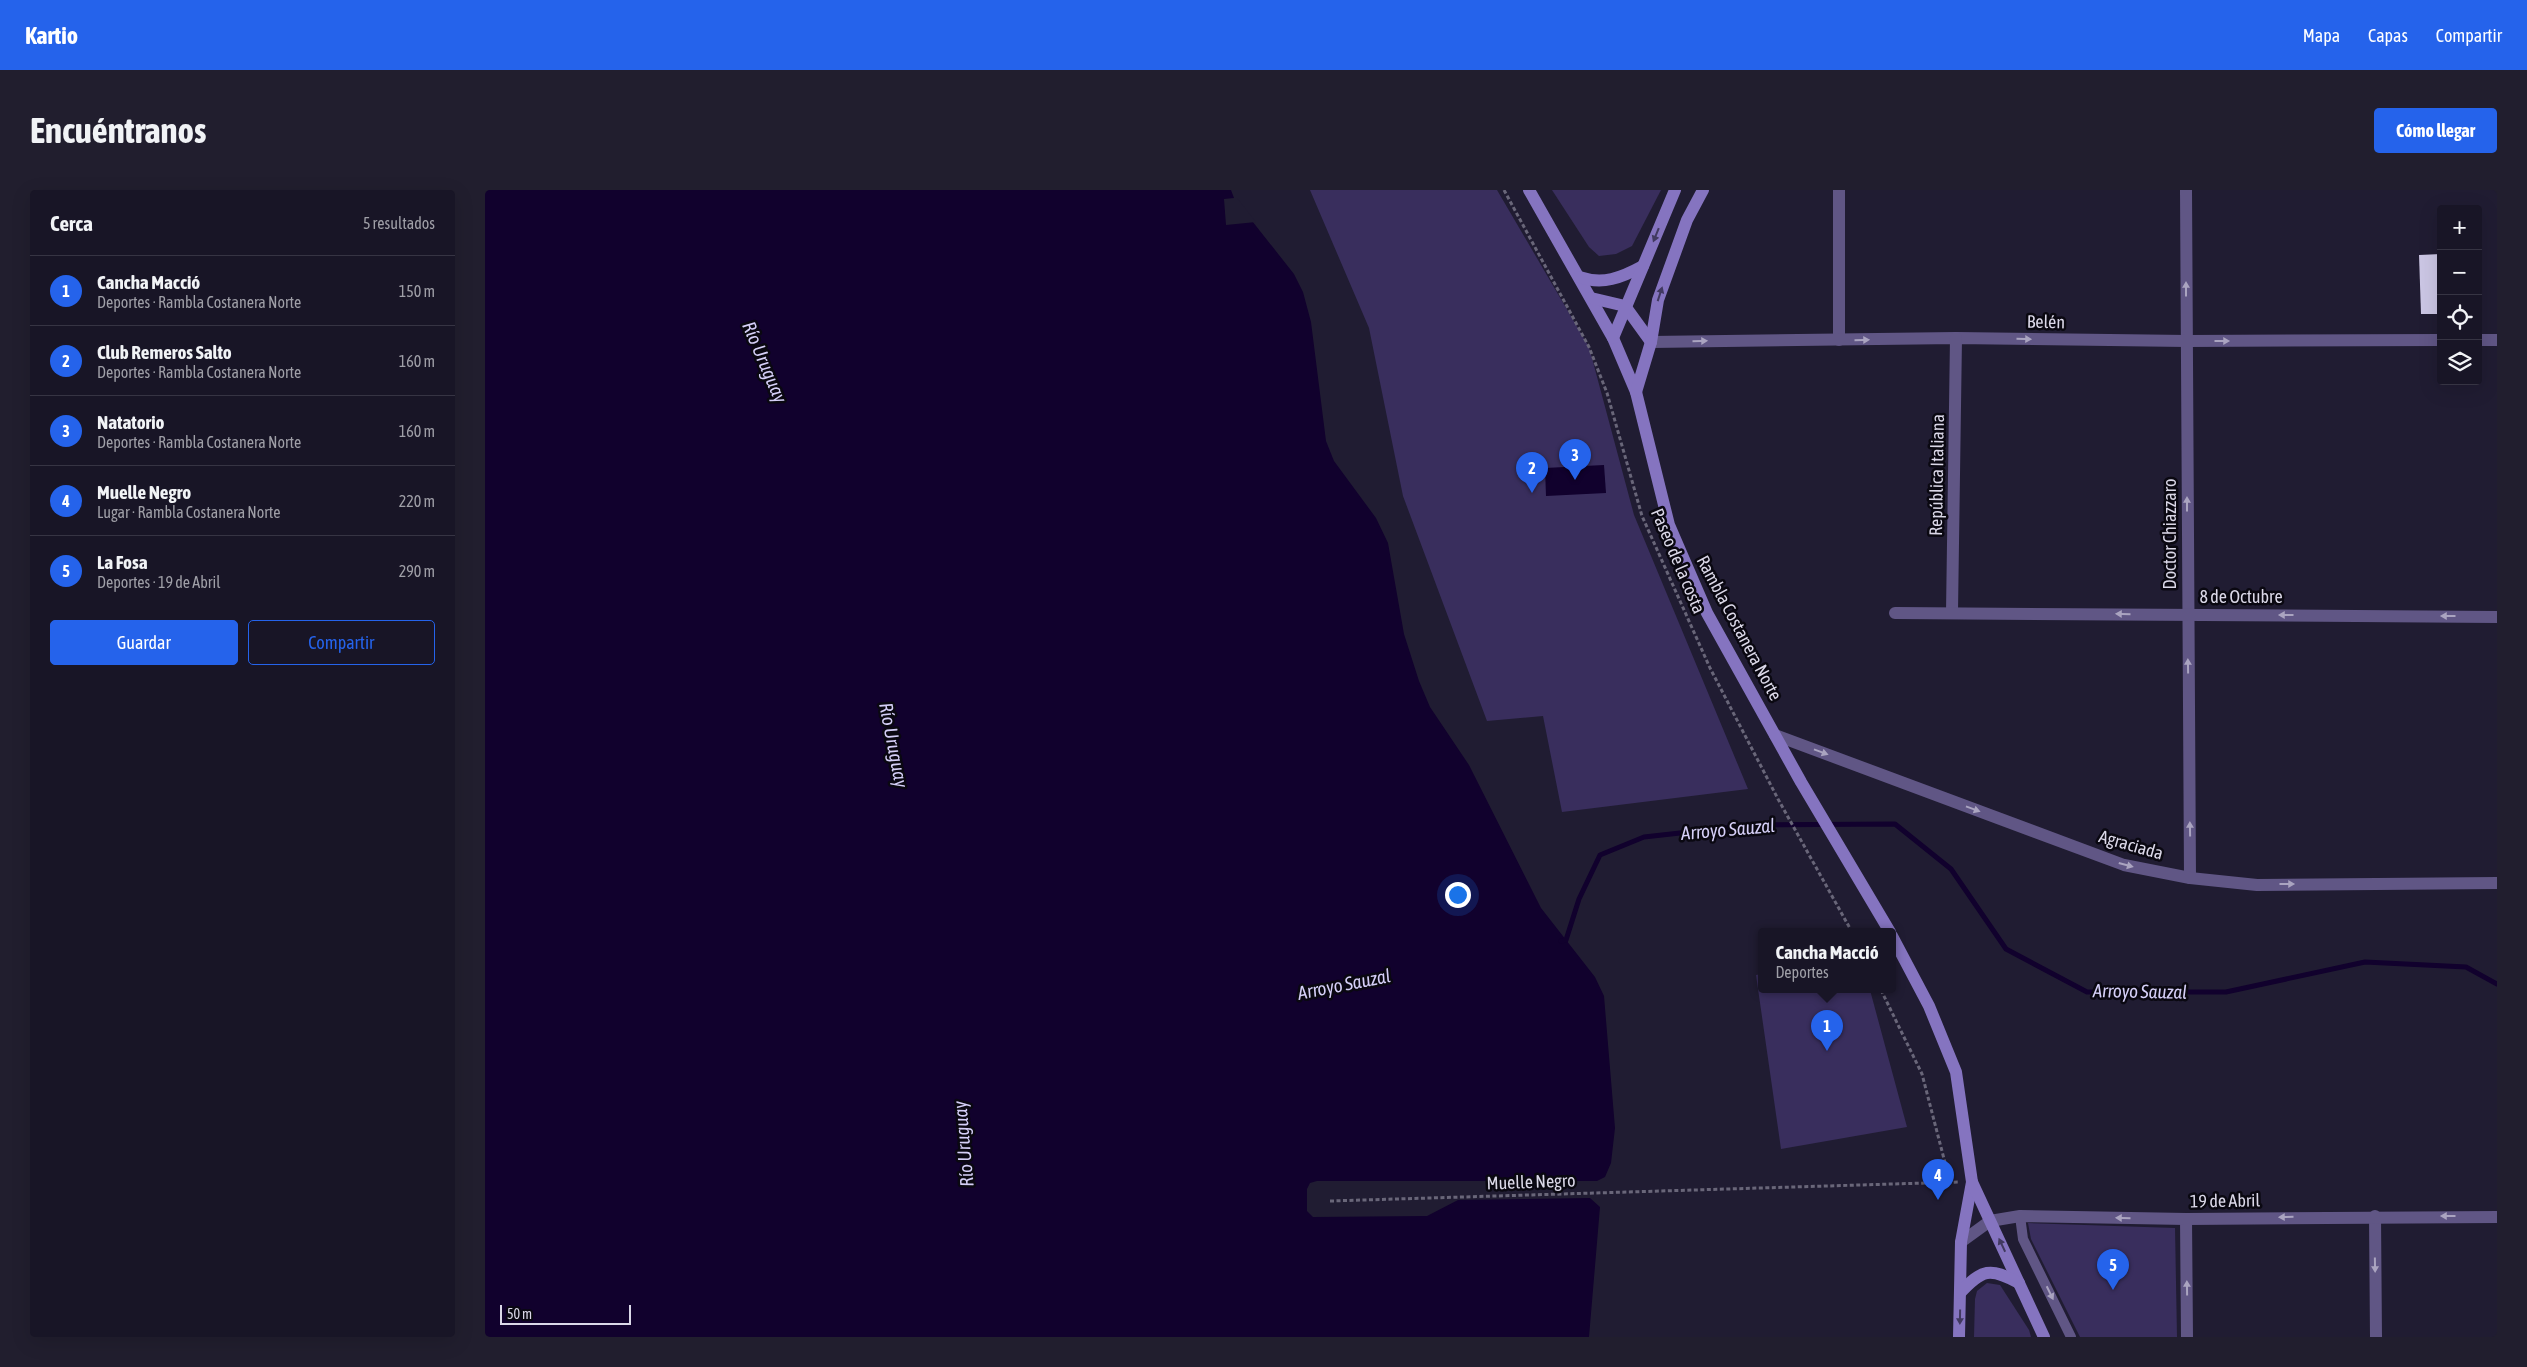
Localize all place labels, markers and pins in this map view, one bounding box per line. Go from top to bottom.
pin: 3 [1559,439,1591,480]
pin: 2 [1516,452,1548,493]
pin: 1 [1811,1010,1843,1051]
pin: 4 [1922,1159,1954,1200]
pin: 5 [2097,1249,2129,1290]

